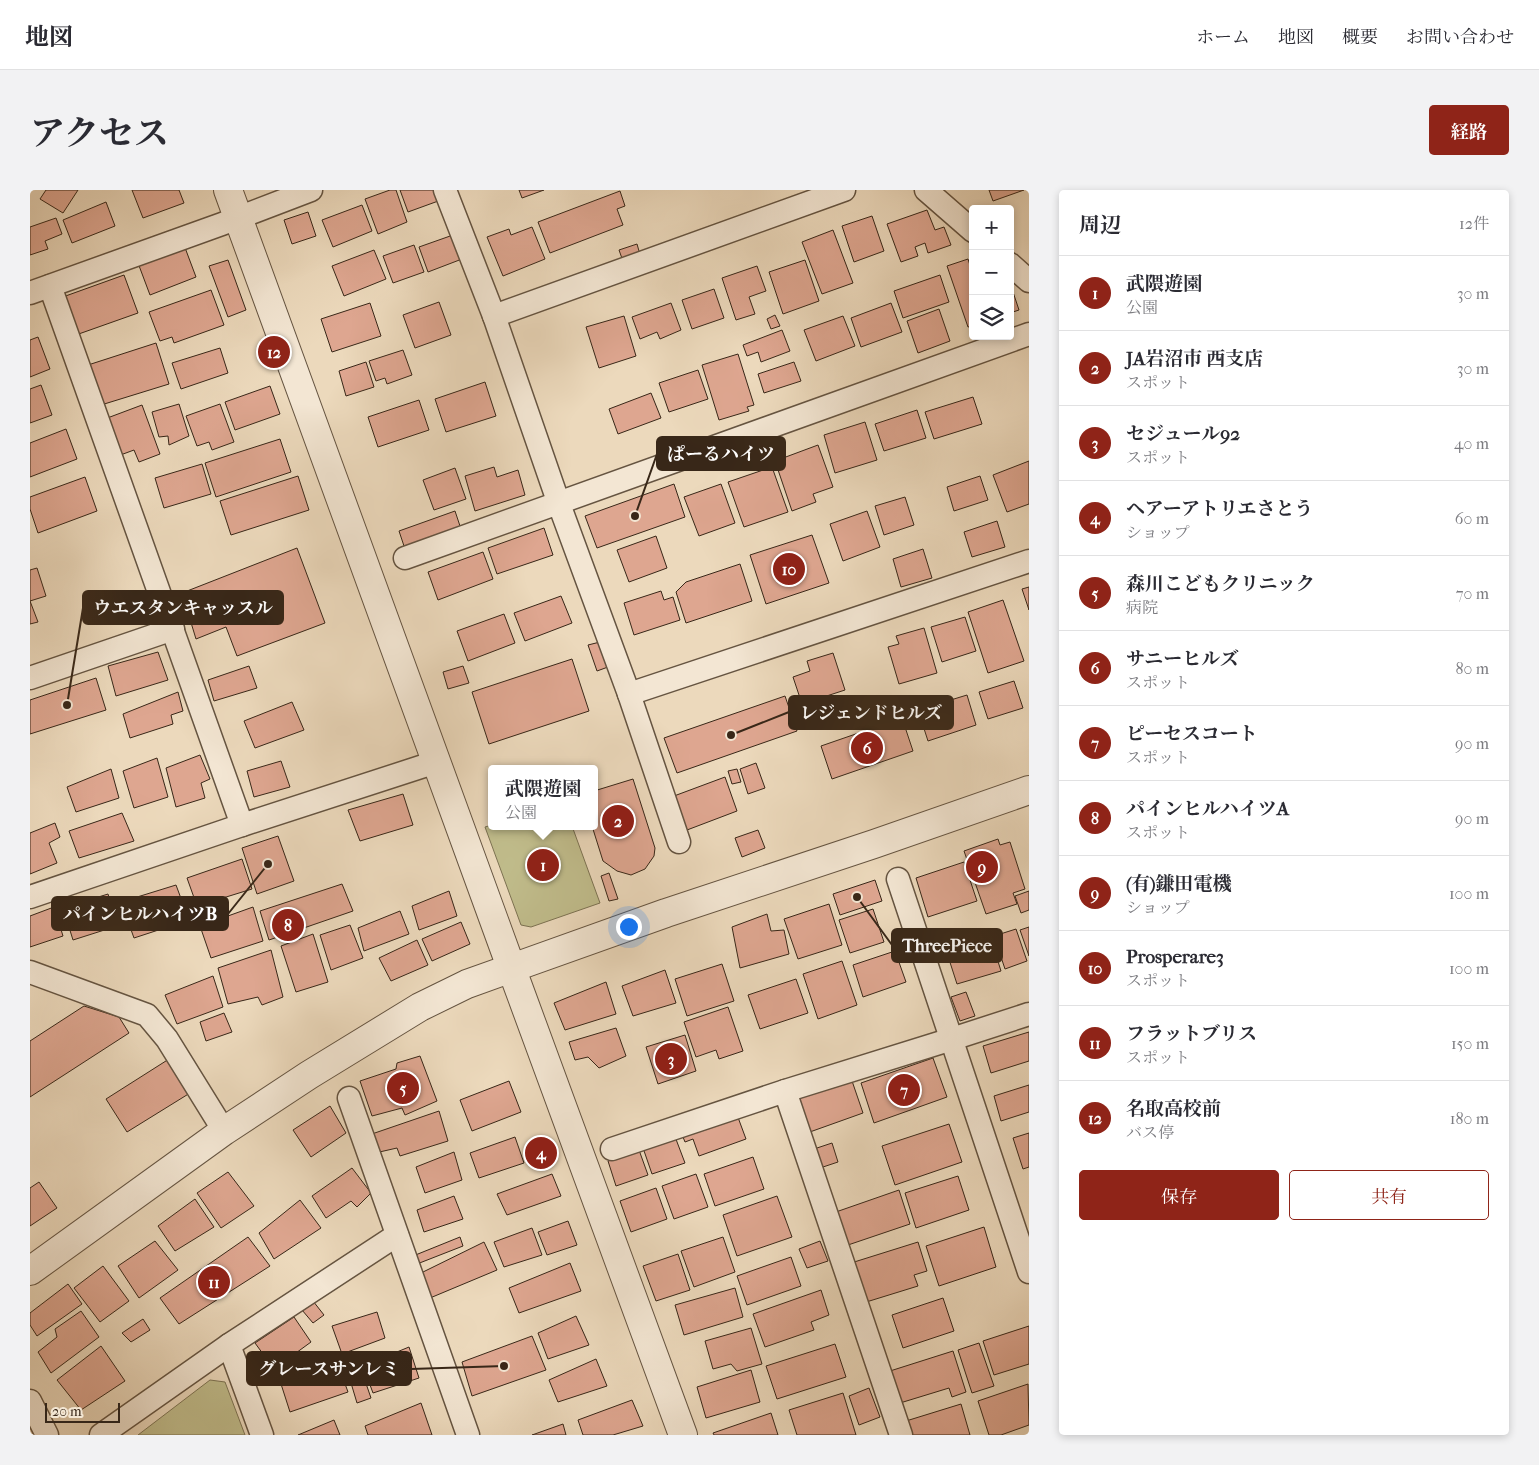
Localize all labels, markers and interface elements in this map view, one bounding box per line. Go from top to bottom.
text: 地図 [25,23,73,51]
text: ホーム [1196,27,1250,48]
text: 地図 [1278,27,1314,48]
text: 概要 [1342,27,1378,48]
text: お問い合わせ [1406,27,1514,48]
button: 経路 [1429,105,1509,155]
text: アクセス [30,113,169,154]
map controls [969,205,1014,340]
button: + [969,205,1014,250]
text: 周辺 [1079,213,1121,237]
text: 12件 [1459,214,1489,233]
button: − [969,250,1014,295]
text: 武隈遊園 [1126,273,1202,295]
text: 1 [1092,284,1098,303]
text: 30 m [1457,284,1489,303]
button: layers [969,295,1014,340]
text: 公園 [1126,298,1158,317]
pin: 12 [258,333,290,371]
text: JA岩沼市 西支店 [1126,348,1263,370]
text: 2 [1091,359,1099,378]
text: 30 m [1457,359,1489,378]
text: スポット [1126,373,1190,392]
text: セジュール92 [1126,423,1240,445]
text: 3 [1092,434,1098,453]
text: 40 m [1454,434,1489,453]
callout: ぱーるハイツ [657,437,785,470]
text: ぱーるハイツ [667,444,775,465]
text: スポット [1126,448,1190,467]
text: ヘアーアトリエさとう [1126,498,1314,520]
text: 4 [1090,509,1100,528]
text: 60 m [1455,509,1489,528]
text: ショップ [1126,523,1190,542]
pin: 10 [773,550,805,588]
text: 森川こどもクリニック [1126,573,1315,595]
text: 5 [1092,584,1098,603]
text: 70 m [1456,584,1489,603]
callout: ウエスタンキャッスル [83,591,283,624]
text: ウエスタンキャッスル [93,598,273,619]
text: 病院 [1126,598,1158,617]
text: サニーヒルズ [1126,648,1239,670]
text: 6 [1091,659,1099,678]
text: 80 m [1455,659,1489,678]
text: スポット [1126,673,1190,692]
callout: レジェンドヒルズ [789,696,953,729]
text: レジェンドヒルズ [800,703,942,724]
text: ピーセスコート [1126,723,1258,745]
pin: 6 [851,729,883,767]
text: 7 [1091,734,1099,753]
text: 90 m [1455,734,1489,753]
text: スポット [1126,748,1190,767]
popup [488,765,598,830]
text: 武隈遊園 [505,778,581,800]
text: パインヒルハイツA [1126,798,1289,820]
pin: 2 [602,802,634,840]
text: 公園 [505,803,537,822]
text: 8 [1091,809,1099,828]
text: 90 m [1455,809,1489,828]
text: スポット [1126,823,1190,842]
pin: 1 [527,846,559,884]
pin: 9 [966,848,998,886]
text: (有)鎌田電機 [1126,873,1232,895]
text: 9 [1091,884,1099,903]
text: 100 m [1449,884,1489,903]
callout: パインヒルハイツB [52,897,228,930]
text: ショップ [1126,898,1190,917]
text: パインヒルハイツB [63,904,218,925]
pin: 8 [272,906,304,944]
your location [616,914,642,940]
callout: ThreePiece [892,929,1002,962]
text: ThreePiece [901,936,992,957]
text: Prosperare3 [1126,946,1224,968]
text: 10 [1088,959,1102,978]
text: 100 m [1449,959,1489,978]
text: スポット [1126,971,1190,990]
text: フラットブリス [1126,1023,1257,1045]
text: 11 [1089,1034,1101,1053]
text: 150 m [1451,1034,1489,1053]
pin: 3 [655,1040,687,1078]
text: スポット [1126,1048,1190,1067]
pin: 5 [387,1069,419,1107]
pin: 7 [888,1071,920,1109]
text: 名取高校前 [1126,1098,1221,1120]
text: 12 [1088,1109,1102,1128]
text: 180 m [1450,1109,1489,1128]
text: バス停 [1126,1123,1174,1142]
pin: 4 [525,1134,557,1172]
button: 保存 [1079,1170,1279,1220]
button: 共有 [1289,1170,1489,1220]
pin: 11 [198,1263,230,1301]
callout: グレースサンレミ [247,1352,411,1385]
text: グレースサンレミ [258,1359,400,1380]
scale bar [45,1400,120,1423]
text: 20 m [52,1403,82,1420]

